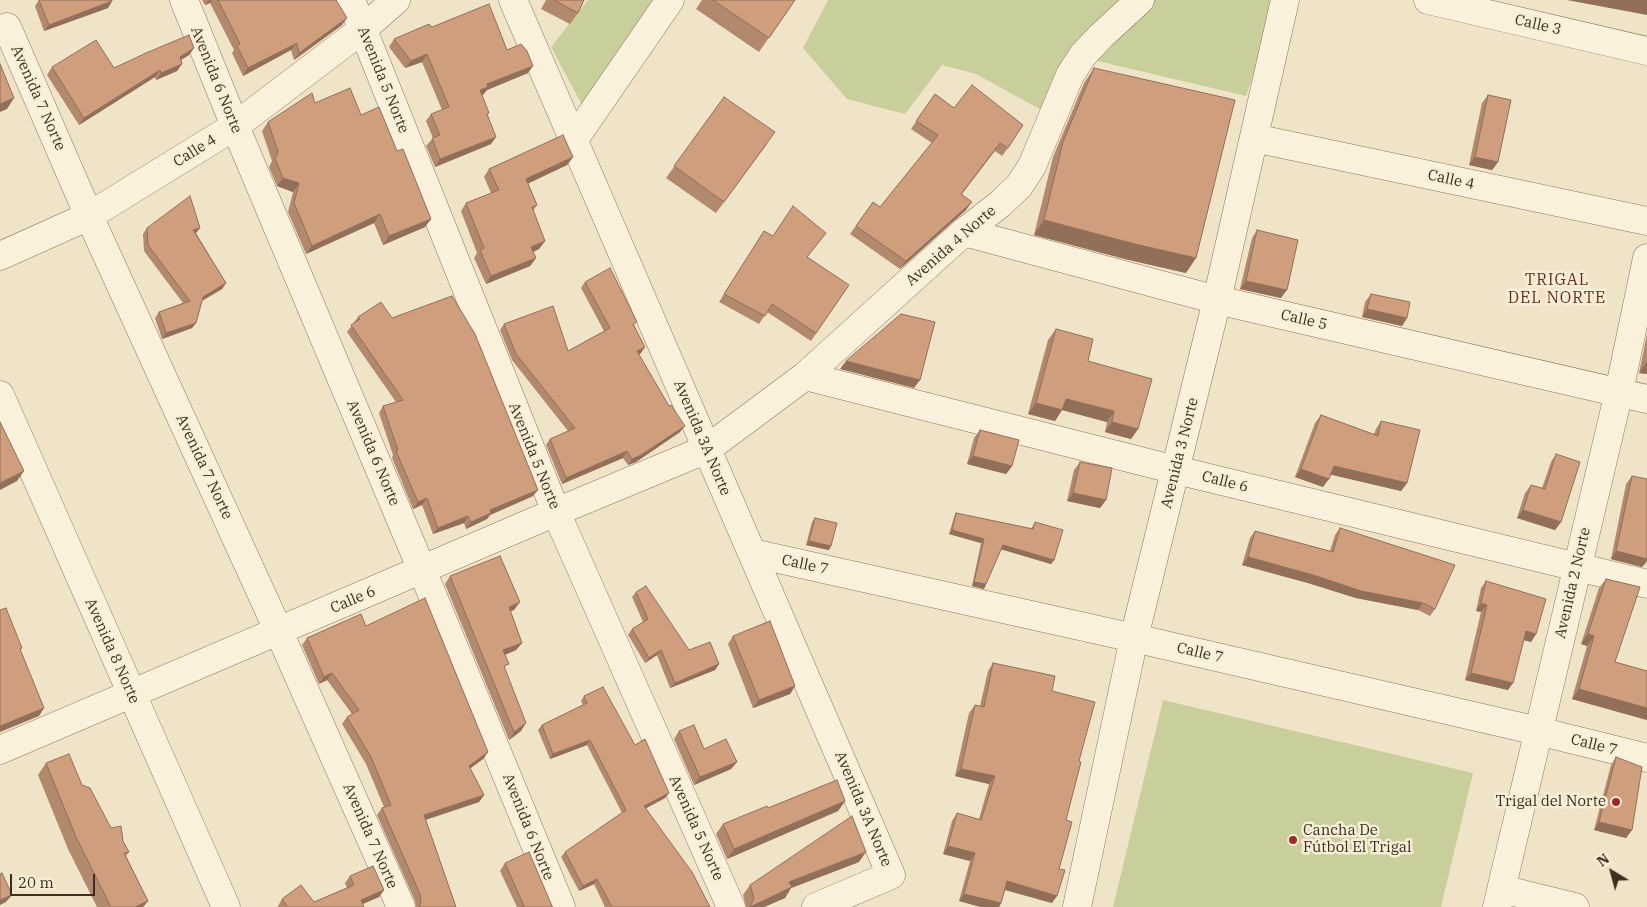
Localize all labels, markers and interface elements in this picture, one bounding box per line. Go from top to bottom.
street label: Calle 3 [1513,11,1563,39]
street label: Avenida 6 Norte [186,24,246,136]
street label: Avenida 5 Norte [353,24,413,136]
street label: Avenida 7 Norte [7,42,69,154]
street label: Calle 4 [170,131,220,171]
street label: Calle 4 [1426,166,1476,194]
street label: Avenida 4 Norte [902,202,1000,290]
district label: TRIGAL DEL NORTE [1507,270,1607,308]
street label: Calle 5 [1279,306,1329,334]
street label: Avenida 3A Norte [670,377,734,499]
street label: Avenida 3 Norte [1158,396,1202,510]
street label: Avenida 6 Norte [343,397,403,509]
street label: Avenida 5 Norte [504,400,564,512]
street label: Avenida 7 Norte [172,412,236,522]
street label: Calle 6 [1200,468,1250,496]
street label: Avenida 2 Norte [1551,526,1595,640]
street label: Calle 7 [780,551,830,579]
street label: Calle 6 [328,582,378,618]
street label: Avenida 8 Norte [81,595,143,707]
street label: Calle 7 [1175,639,1225,667]
street label: Calle 7 [1569,731,1619,759]
street label: Avenida 3A Norte [831,748,895,870]
street label: Avenida 6 Norte [498,771,558,883]
street label: Avenida 5 Norte [665,772,727,884]
street label: Avenida 7 Norte [339,780,401,892]
place label: Trigal del Norte [1495,793,1606,811]
marker: Trigal del Norte [1610,796,1622,808]
place label: Cancha De Fútbol El Trigal [1303,822,1411,857]
marker: Cancha De Fútbol El Trigal [1287,834,1299,846]
north arrow [1587,847,1637,897]
text: N [1593,850,1613,871]
scale bar [12,864,98,896]
text: 20 m [18,873,54,892]

